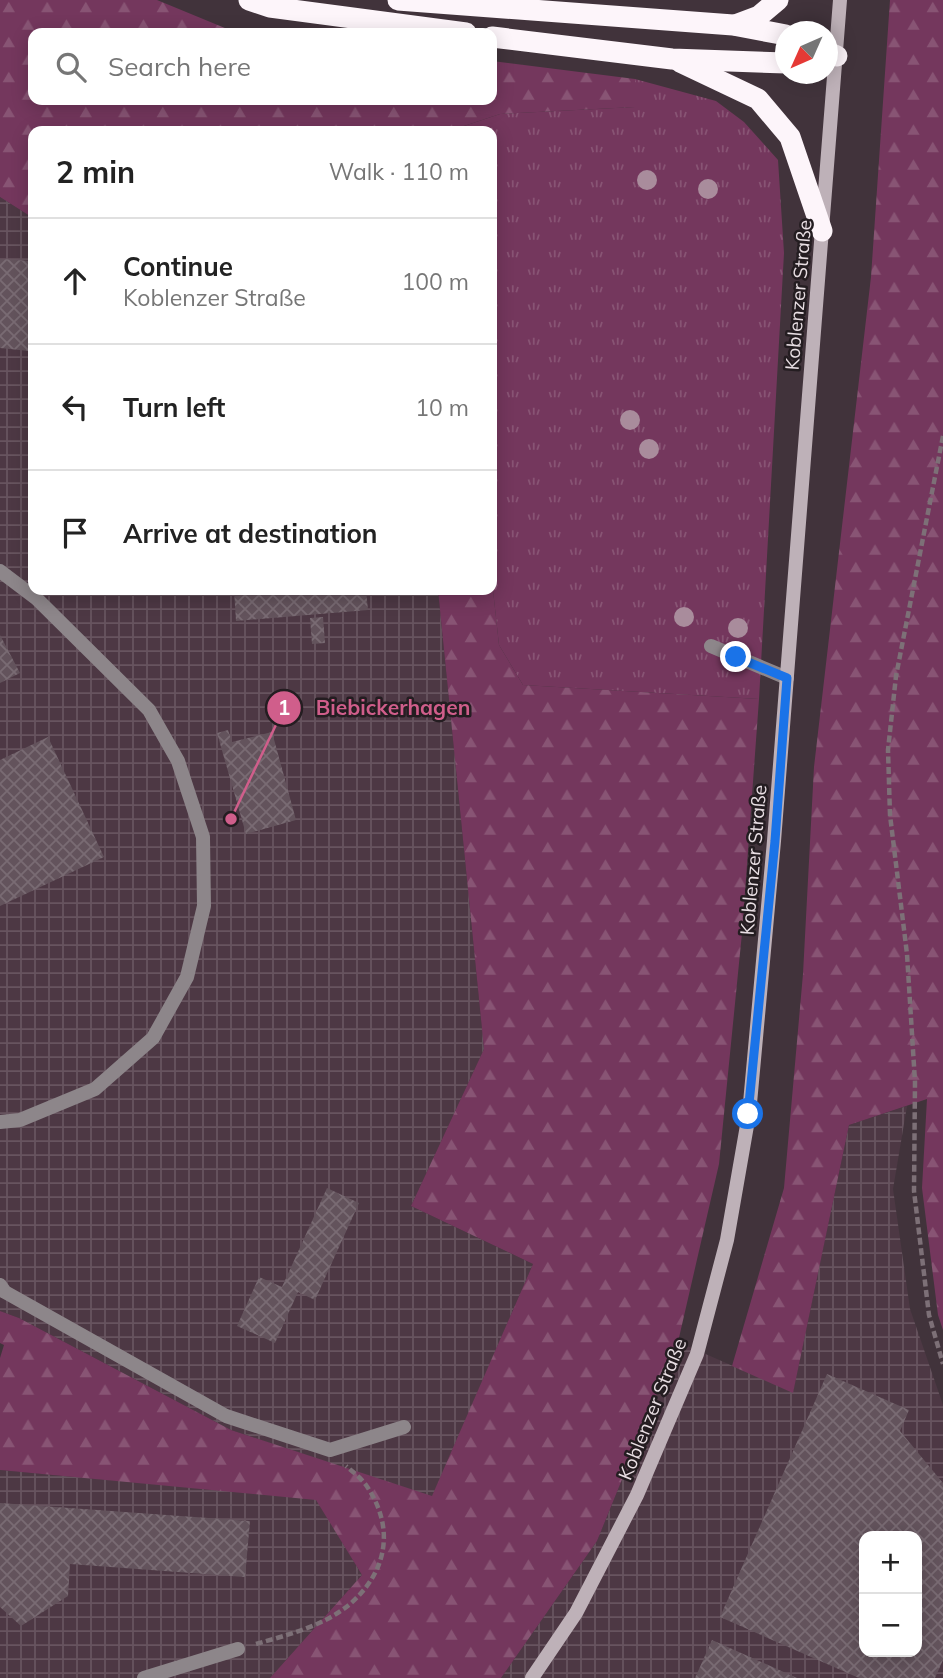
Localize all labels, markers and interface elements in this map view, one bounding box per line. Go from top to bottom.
north arrow [775,21,838,84]
search box [28,28,497,105]
icon: search [52,48,90,86]
text: Search here [108,50,251,83]
text: 2 min [56,153,135,191]
text: Walk · 110 m [329,157,469,186]
street label: Koblenzer Straße [779,219,817,371]
text: Continue [123,250,233,283]
icon: ahead [56,262,94,300]
text: 100 m [401,267,469,296]
text: Koblenzer Straße [123,283,306,312]
icon: left [56,388,94,426]
text: Turn left [123,391,225,424]
text: 10 m [415,393,469,422]
icon: arrive [56,514,94,552]
text: Arrive at destination [123,517,378,550]
route end [720,641,751,672]
callout: Biebickerhagen [267,687,484,729]
text: 1 [278,694,290,720]
text: Biebickerhagen [316,694,470,720]
street label: Koblenzer Straße [734,784,772,936]
route start [732,1098,763,1129]
street label: Koblenzer Straße [613,1335,691,1483]
map controls [859,1531,922,1657]
button: + [859,1531,922,1594]
button: − [859,1594,922,1657]

